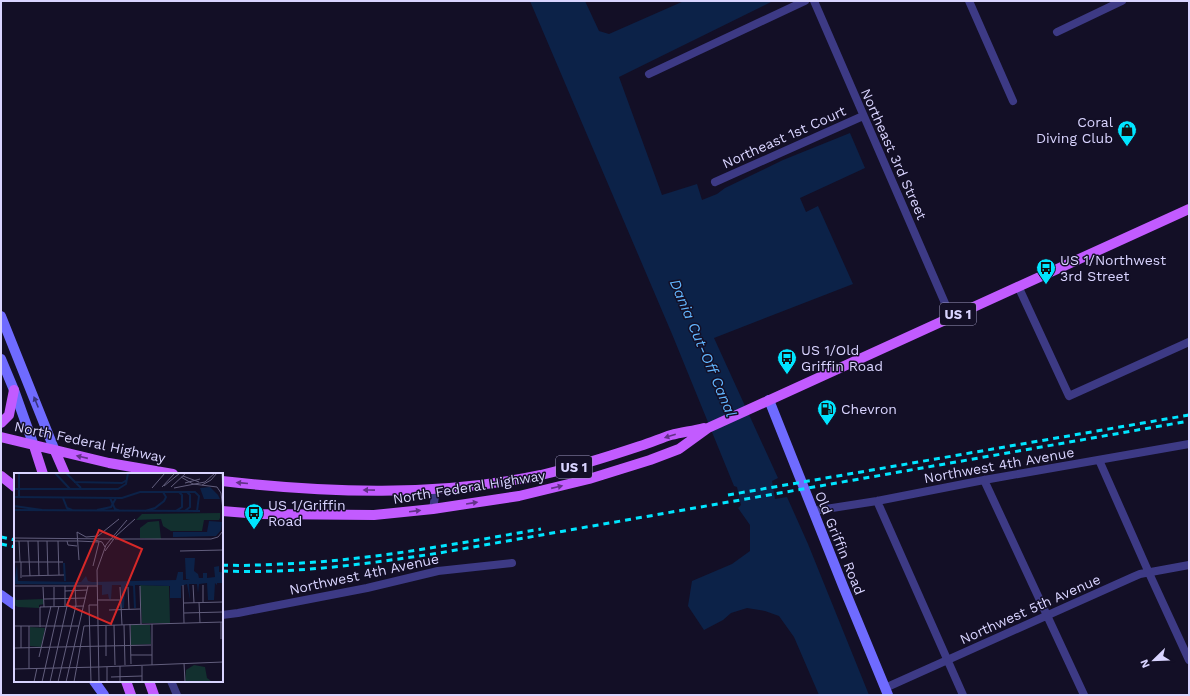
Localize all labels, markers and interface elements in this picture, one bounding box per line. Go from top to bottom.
street label: Northeast 3rd Street [858,86,930,222]
street label: Northeast 1st Court [720,103,848,171]
place label: Coral Diving Club [1036,114,1114,146]
shop icon: Coral Diving Club [1116,119,1138,147]
place label: US 1/Northwest 3rd Street [1060,252,1166,284]
bus stop icon: US 1/Northwest 3rd Street [1035,257,1057,285]
water label: Dania Cut-Off Canal [666,276,740,420]
road number: US 1 [940,303,976,325]
place label: US 1/Old Griffin Road [801,342,883,374]
bus stop icon: US 1/Old Griffin Road [776,347,798,375]
one-way arrow [32,395,38,407]
fuel station icon: Chevron [816,398,838,426]
place label: Chevron [841,401,897,417]
street label: North Federal Highway [13,418,168,466]
one-way arrow [664,433,676,439]
street label: Northwest 4th Avenue [922,444,1076,486]
one-way arrow [76,454,89,460]
road number: US 1 [556,456,592,478]
street label: North Federal Highway [392,467,547,507]
inset map [14,473,223,682]
one-way arrow [236,479,248,486]
one-way arrow [552,484,564,490]
one-way arrow [363,487,376,493]
street label: Old Griffin Road [812,489,868,597]
place label: US 1/Griffin Road [268,497,346,529]
one-way arrow [465,500,478,506]
bus stop icon: US 1/Griffin Road [243,502,265,530]
one-way arrow [409,508,421,514]
street label: Northwest 4th Avenue [288,550,440,598]
street label: Northwest 5th Avenue [957,571,1103,647]
north arrow [1134,640,1174,680]
text: N [1138,657,1153,670]

